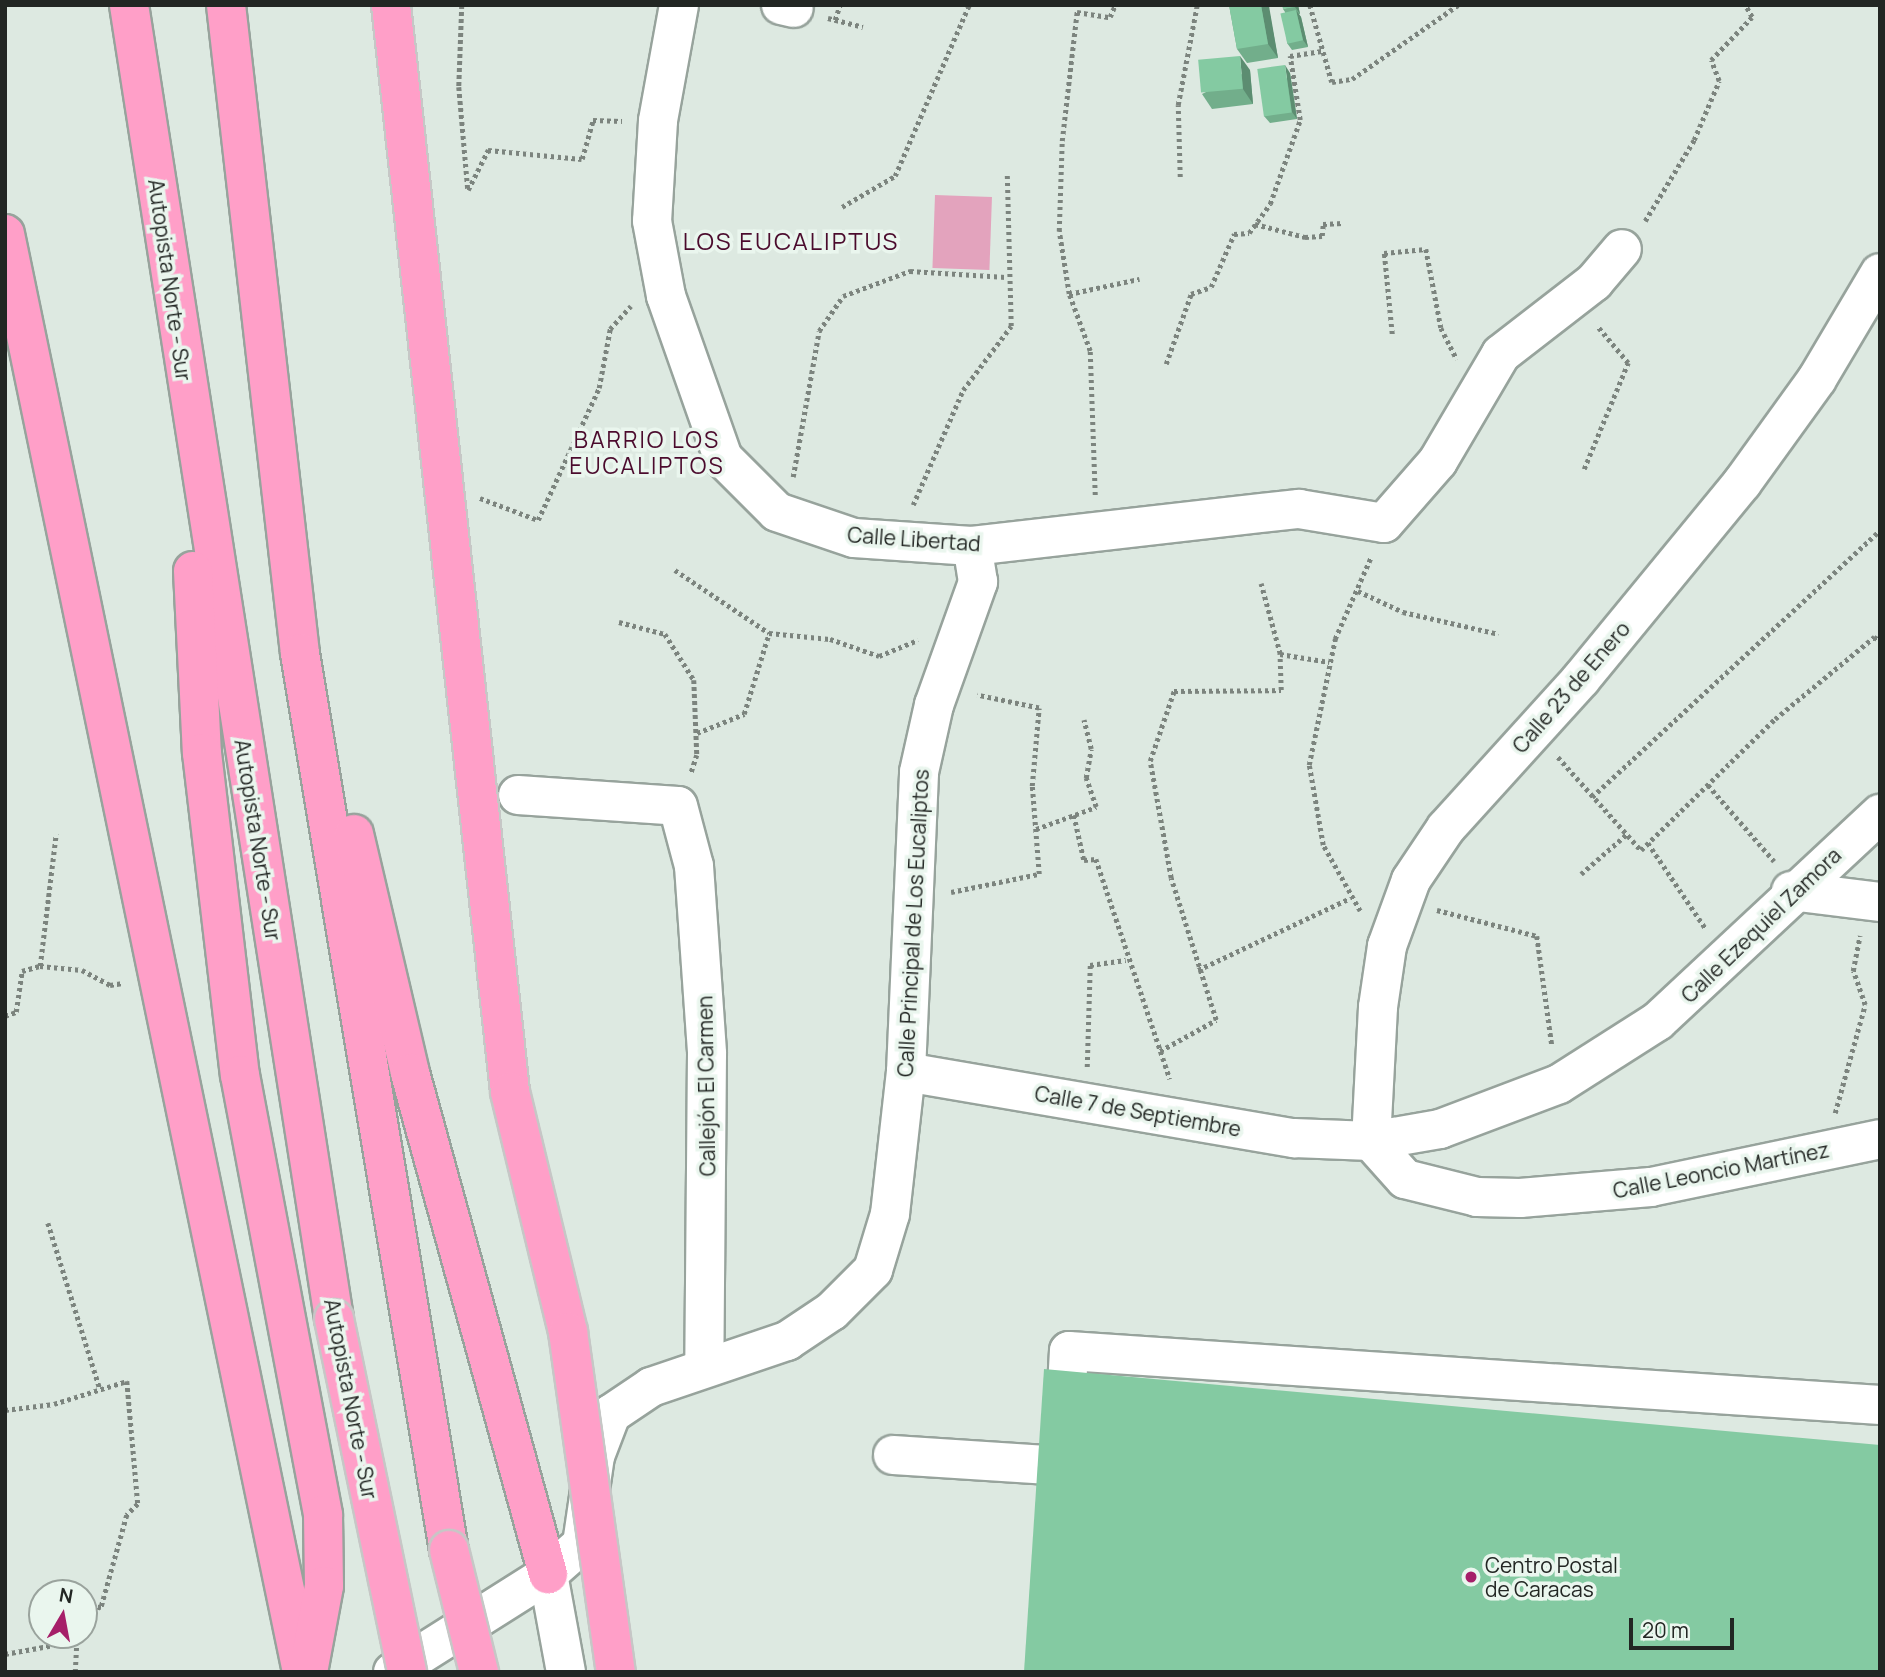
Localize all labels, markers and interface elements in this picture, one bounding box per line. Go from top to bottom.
street label: Autopista Norte - Sur [143,177,197,383]
district label: LOS EUCALIPTUS [684,227,898,255]
district label: BARRIO LOS EUCALIPTOS [571,425,723,479]
street label: Calle Libertad [847,522,981,556]
street label: Calle 23 de Enero [1507,616,1635,758]
street label: Autopista Norte - Sur [230,737,286,943]
street label: Calle Principal de Los Eucaliptos [892,768,934,1078]
street label: Calle Ezequiel Zamora [1676,842,1846,1008]
street label: Callejón El Carmen [692,995,720,1177]
street label: Calle 7 de Septiembre [1033,1080,1243,1142]
street label: Calle Leoncio Martínez [1611,1137,1831,1203]
street label: Autopista Norte - Sur [319,1297,383,1501]
place label: Centro Postal de Caracas [1485,1552,1618,1602]
marker: Centro Postal de Caracas [1463,1569,1479,1585]
north arrow [28,1579,98,1649]
text: N [57,1581,75,1609]
scale bar [1633,1604,1738,1648]
text: 20 m [1642,1616,1689,1644]

